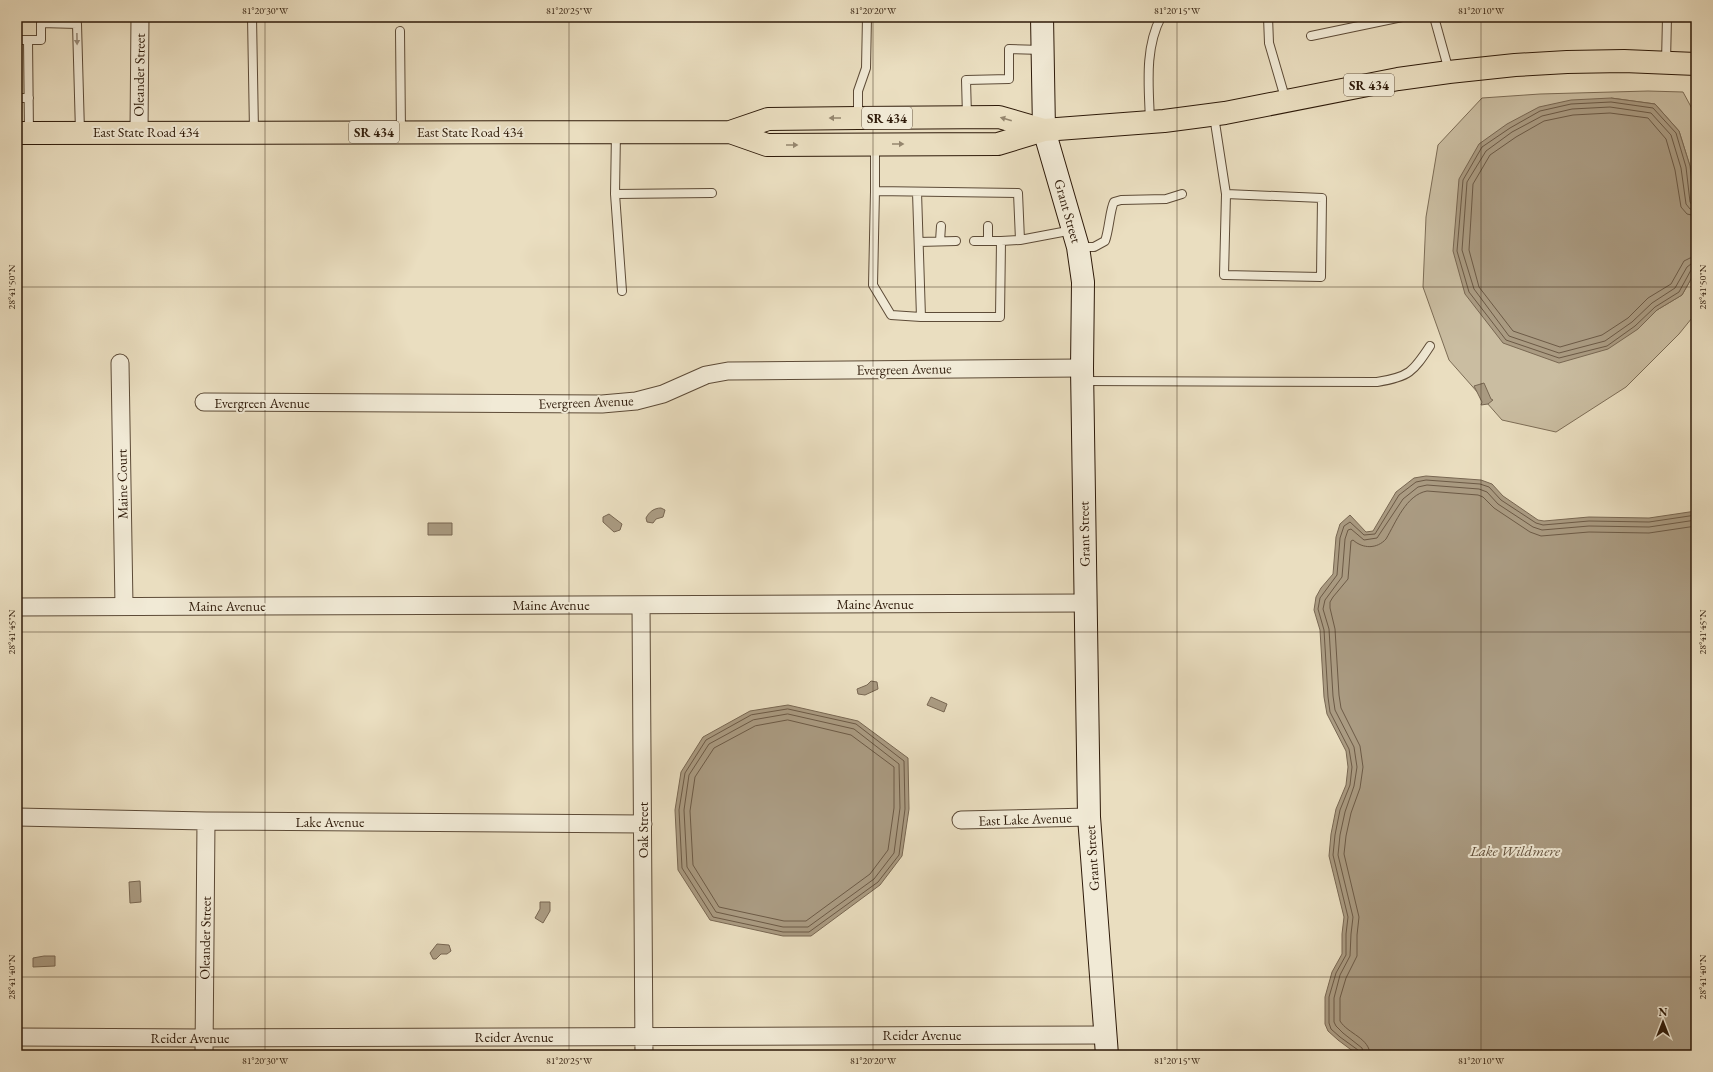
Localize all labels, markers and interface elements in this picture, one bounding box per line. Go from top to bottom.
text: 81°20'30"W [242,4,289,17]
text: 81°20'25"W [546,4,593,17]
text: 81°20'20"W [850,4,897,17]
text: 81°20'15"W [1154,4,1201,17]
text: 81°20'10"W [1458,4,1505,17]
one-way arrow [74,33,80,46]
street label: Oleander Street [129,33,149,117]
road number: SR 434 [1344,74,1394,96]
road number: SR 434 [862,107,912,129]
one-way arrow [828,115,841,121]
one-way arrow [1000,116,1012,122]
road number: SR 434 [349,121,399,143]
street label: East State Road 434 [93,123,199,141]
street label: East State Road 434 [417,123,523,141]
one-way arrow [892,141,904,148]
one-way arrow [786,142,799,148]
street label: Grant Street [1050,177,1086,246]
text: 28°41'50"N [5,264,18,309]
text: 28°41'50"N [1696,264,1709,309]
street label: Evergreen Avenue [856,359,952,379]
street label: Evergreen Avenue [538,391,634,413]
street label: Evergreen Avenue [214,394,310,412]
street label: Maine Court [112,448,132,519]
street label: Grant Street [1074,500,1094,567]
street label: Maine Avenue [836,595,914,613]
street label: Maine Avenue [512,596,590,614]
street label: Maine Avenue [188,597,266,615]
text: 28°41'45"N [5,609,18,654]
text: 28°41'45"N [1696,609,1709,654]
street label: Oak Street [634,801,652,858]
street label: East Lake Avenue [978,808,1073,830]
street label: Lake Avenue [296,813,365,831]
street label: Grant Street [1081,824,1103,891]
water label: Lake Wildmere [1469,841,1561,860]
street label: Oleander Street [195,896,215,980]
text: 28°41'40"N [5,954,18,999]
text: 28°41'40"N [1696,954,1709,999]
north arrow [1643,1002,1683,1042]
text: N [1659,1005,1668,1019]
street label: Reider Avenue [882,1026,962,1044]
street label: Reider Avenue [474,1028,554,1046]
street label: Reider Avenue [150,1029,230,1047]
text: 81°20'30"W [242,1054,289,1067]
text: 81°20'25"W [546,1054,593,1067]
text: 81°20'20"W [850,1054,897,1067]
text: 81°20'15"W [1154,1054,1201,1067]
text: 81°20'10"W [1458,1054,1505,1067]

